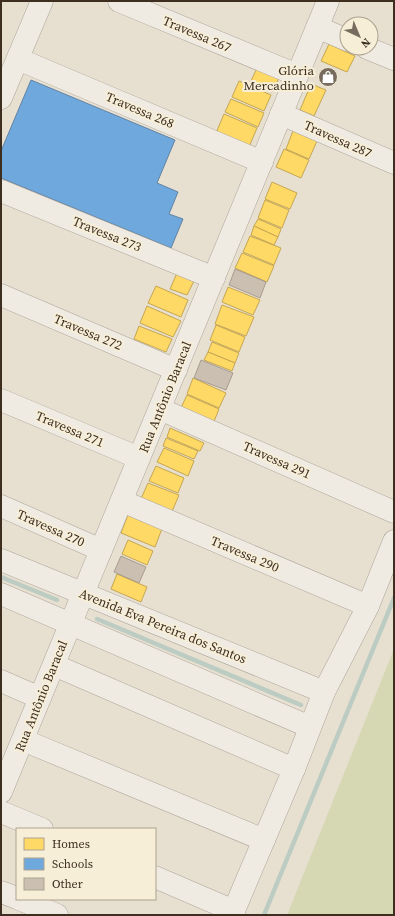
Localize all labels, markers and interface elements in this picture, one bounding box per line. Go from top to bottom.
street label: Travessa 267 [160,12,234,56]
north arrow [339,16,379,56]
text: N [358,35,374,51]
place label: Glória Mercadinho [244,62,314,94]
shop icon: Glória Mercadinho [317,66,339,88]
street label: Travessa 268 [103,88,177,132]
street label: Travessa 287 [301,116,375,162]
street label: Travessa 273 [70,213,144,255]
street label: Travessa 272 [51,310,125,354]
street label: Rua Antônio Baracal [135,339,195,455]
street label: Travessa 271 [33,407,107,451]
street label: Travessa 291 [240,437,314,483]
street label: Travessa 270 [14,505,88,551]
street label: Travessa 290 [208,532,282,576]
street label: Avenida Eva Pereira dos Santos [77,585,250,668]
street label: Rua Antônio Baracal [11,638,71,754]
legend [16,828,156,900]
text: Homes [52,836,90,852]
text: Schools [52,856,93,872]
text: Other [52,876,83,892]

